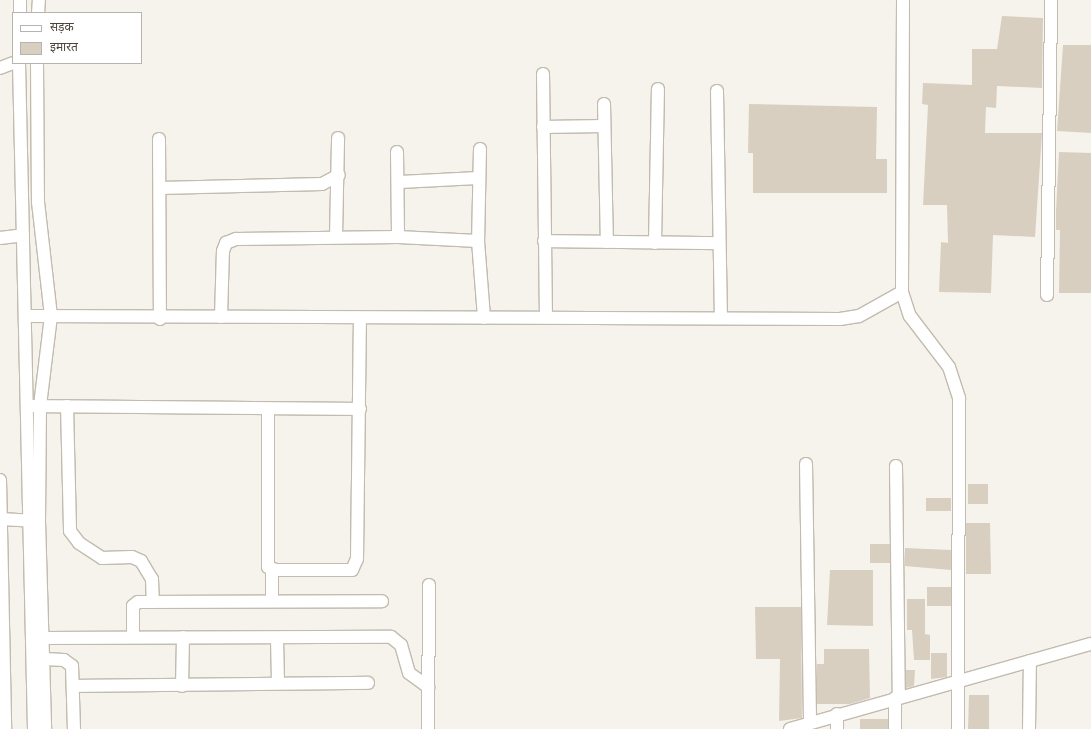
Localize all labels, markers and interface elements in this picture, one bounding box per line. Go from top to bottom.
legend [12,12,142,64]
text: सड़क [50,20,74,34]
text: इमारत [50,40,78,54]

